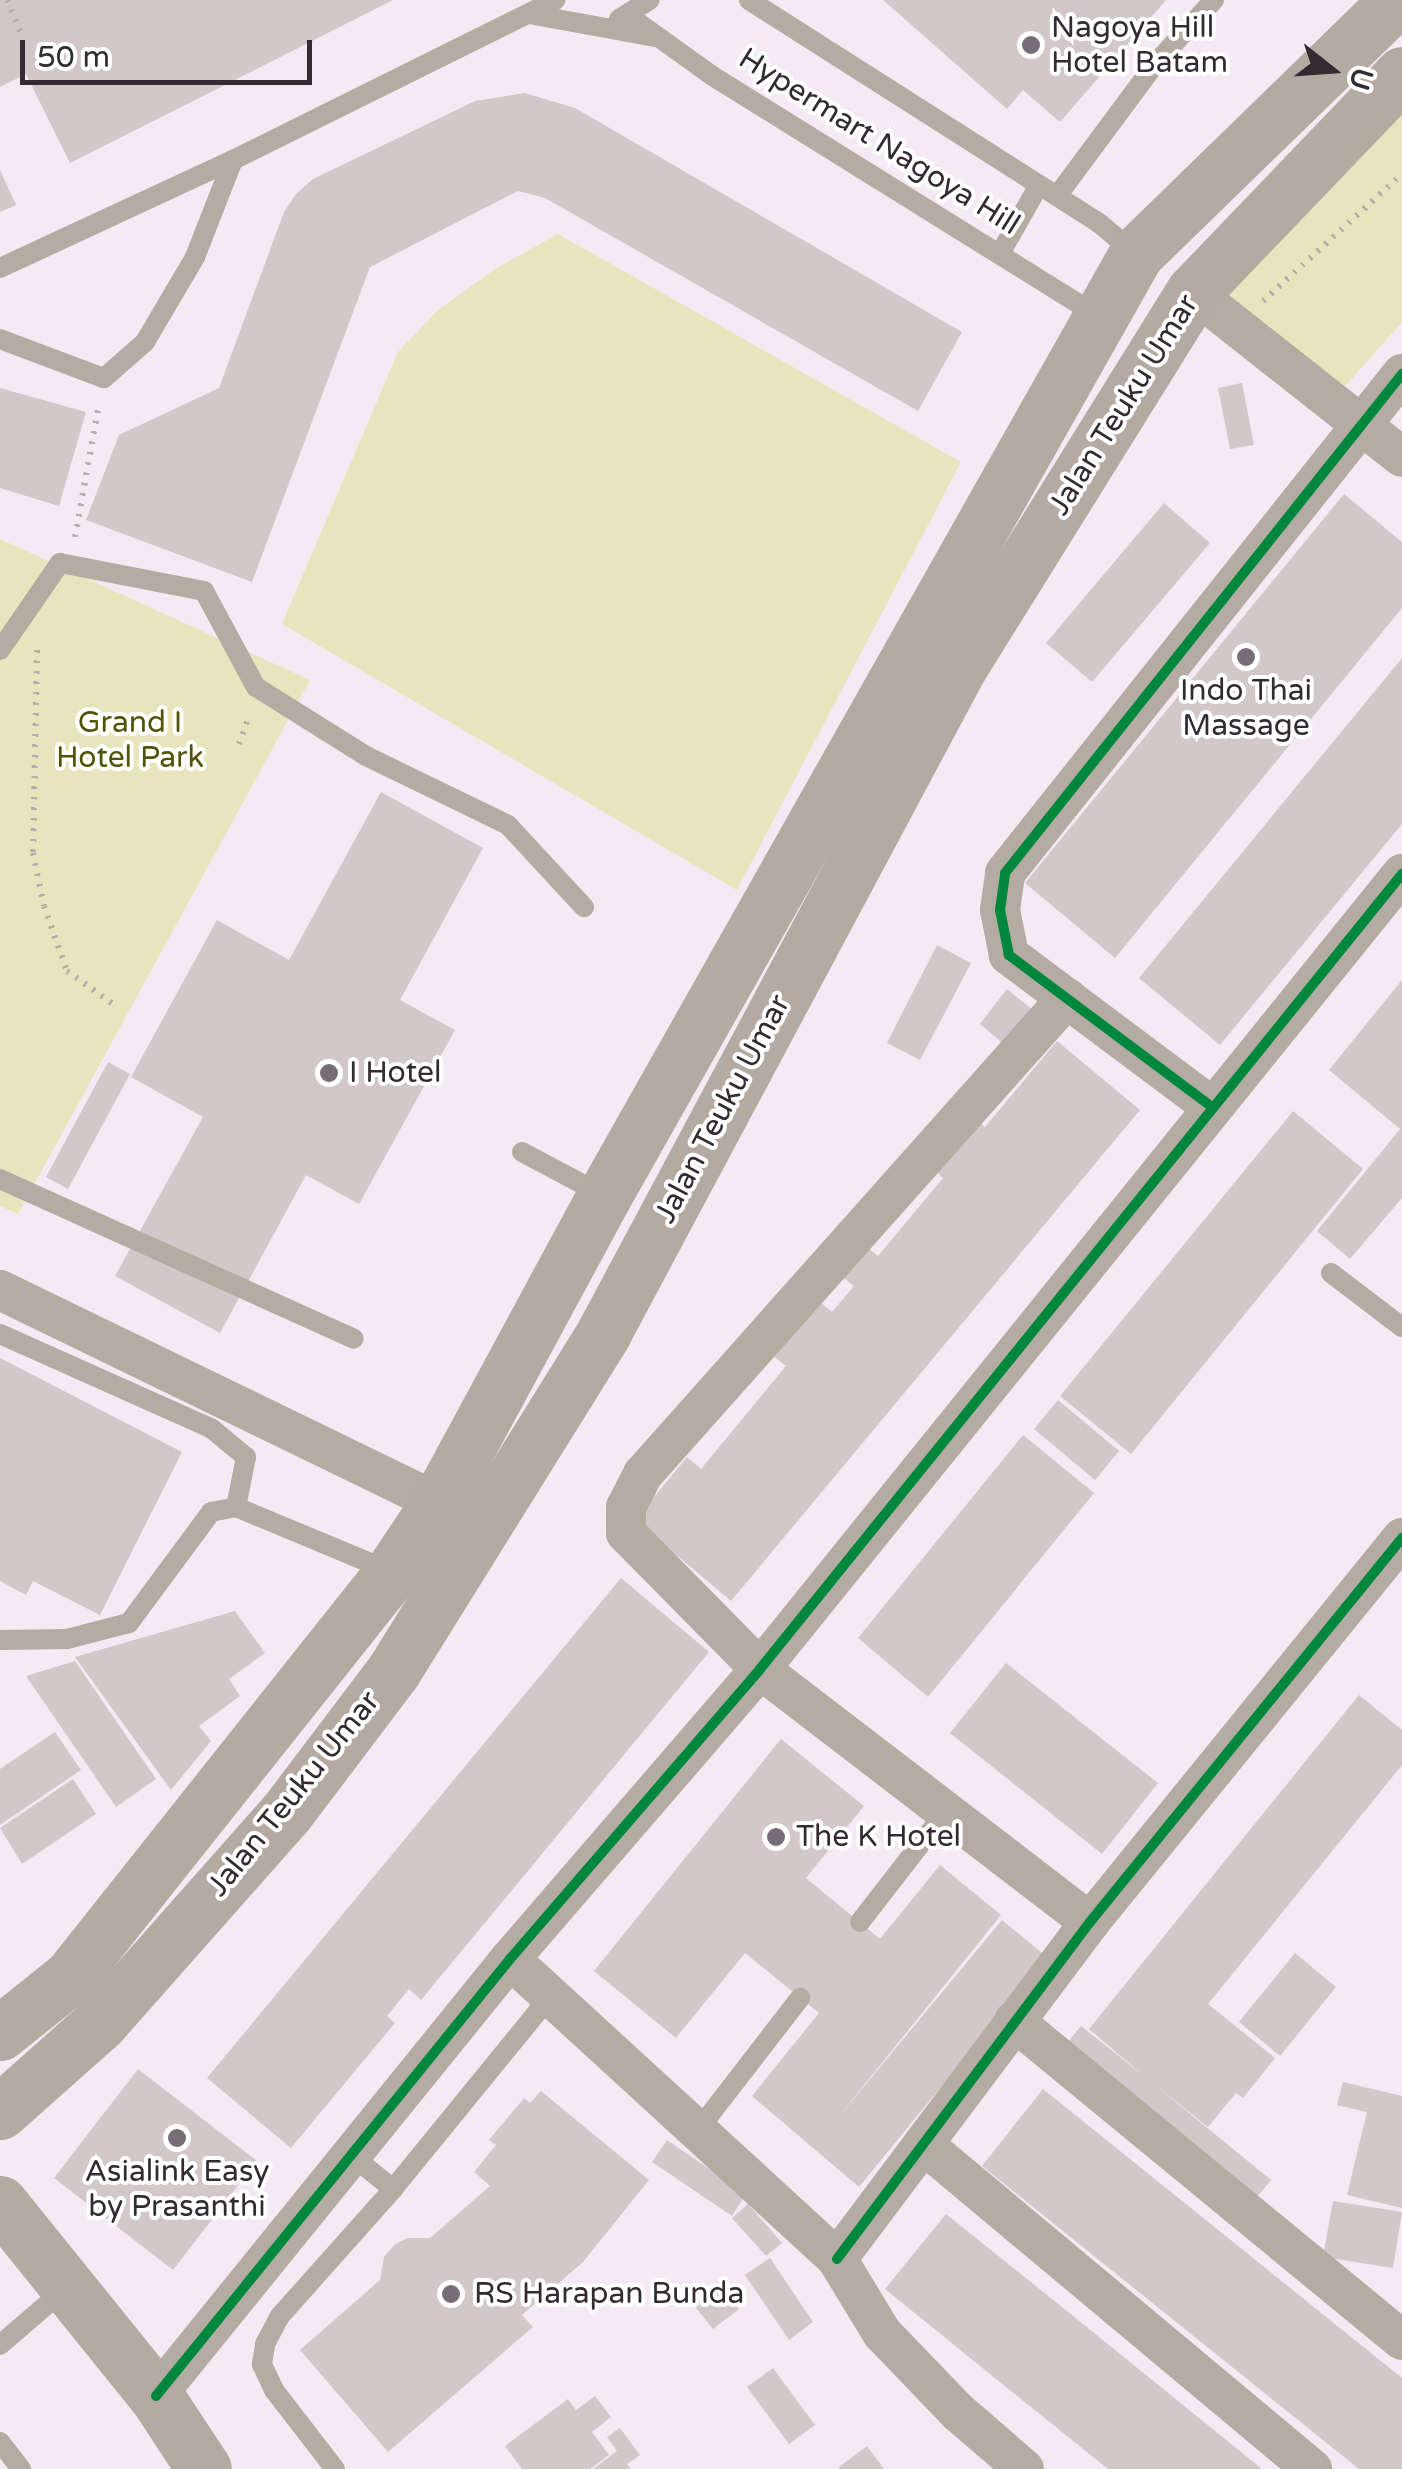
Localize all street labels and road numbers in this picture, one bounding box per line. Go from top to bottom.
street label: Hypermart Nagoya Hill [732,41,1026,243]
street label: Jalan Teuku Umar [1042,288,1206,522]
street label: Jalan Teuku Umar [648,989,798,1229]
street label: Jalan Teuku Umar [200,1684,388,1904]

